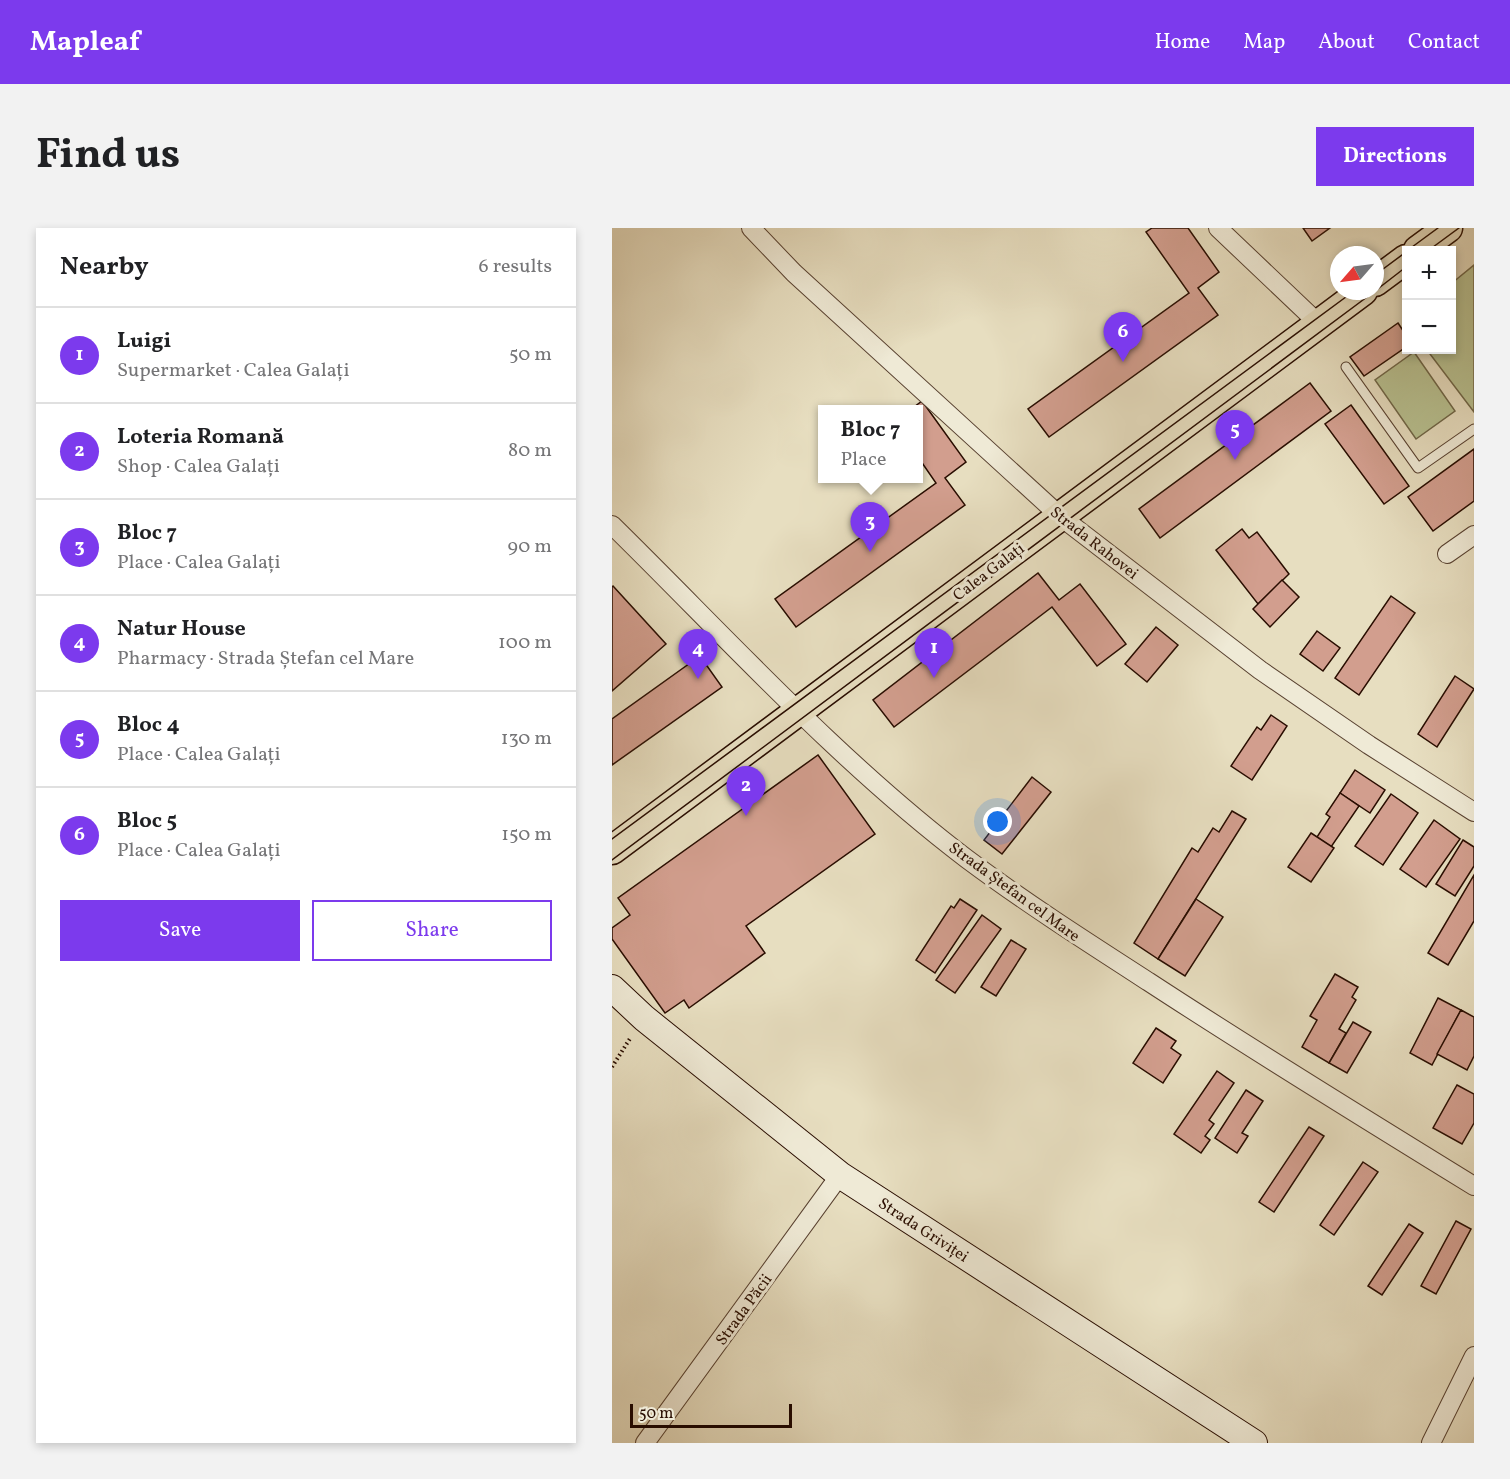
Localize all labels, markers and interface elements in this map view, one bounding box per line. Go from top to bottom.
text: Mapleaf [30,23,140,62]
text: Home [1155,28,1210,57]
text: Map [1243,28,1285,57]
text: About [1318,28,1375,57]
text: Contact [1408,28,1480,57]
text: Find us [36,127,180,186]
button: Directions [1316,127,1474,186]
north arrow [1330,246,1384,300]
map controls [1402,246,1456,354]
button: + [1402,246,1456,300]
text: Nearby [60,249,149,285]
text: 6 results [479,253,552,281]
button: − [1402,300,1456,354]
pin: 6 [1104,312,1142,362]
text: Luigi [117,326,171,357]
text: 1 [75,341,84,369]
text: 50 m [509,341,552,369]
text: Supermarket · Calea Galați [117,357,349,385]
popup [818,405,923,483]
pin: 5 [1216,410,1254,460]
text: Bloc 7 [841,415,900,446]
text: Loteria Romană [117,422,284,453]
text: 2 [74,437,85,465]
text: 80 m [508,437,552,465]
text: Place [841,446,886,474]
text: Shop · Calea Galați [117,453,280,481]
pin: 3 [850,502,890,552]
street label: Strada Rahovei [1045,502,1143,585]
text: Bloc 7 [117,518,177,549]
text: 3 [74,533,85,561]
text: 90 m [508,533,552,561]
street label: Calea Galați [949,538,1030,607]
text: Place · Calea Galați [117,549,281,577]
text: Natur House [117,614,246,645]
pin: 1 [914,628,954,678]
text: 4 [73,629,86,657]
text: 100 m [498,629,552,657]
pin: 4 [678,630,718,679]
text: Pharmacy · Strada Ștefan cel Mare [117,645,414,673]
text: Bloc 4 [117,710,180,741]
text: 5 [75,725,84,753]
text: 130 m [501,725,552,753]
text: Place · Calea Galați [117,741,281,769]
pin: 2 [726,766,766,816]
text: Bloc 5 [117,806,177,837]
your location [983,807,1012,836]
text: 6 [74,821,85,849]
text: 150 m [501,821,552,849]
text: Place · Calea Galați [117,837,281,865]
street label: Strada Ștefan cel Mare [944,838,1084,948]
button: Save [60,900,300,961]
button: Share [312,900,552,961]
street label: Strada Griviței [873,1193,973,1268]
street label: Strada Păcii [711,1270,778,1350]
scale bar [630,1401,792,1428]
text: 50 m [639,1403,673,1425]

